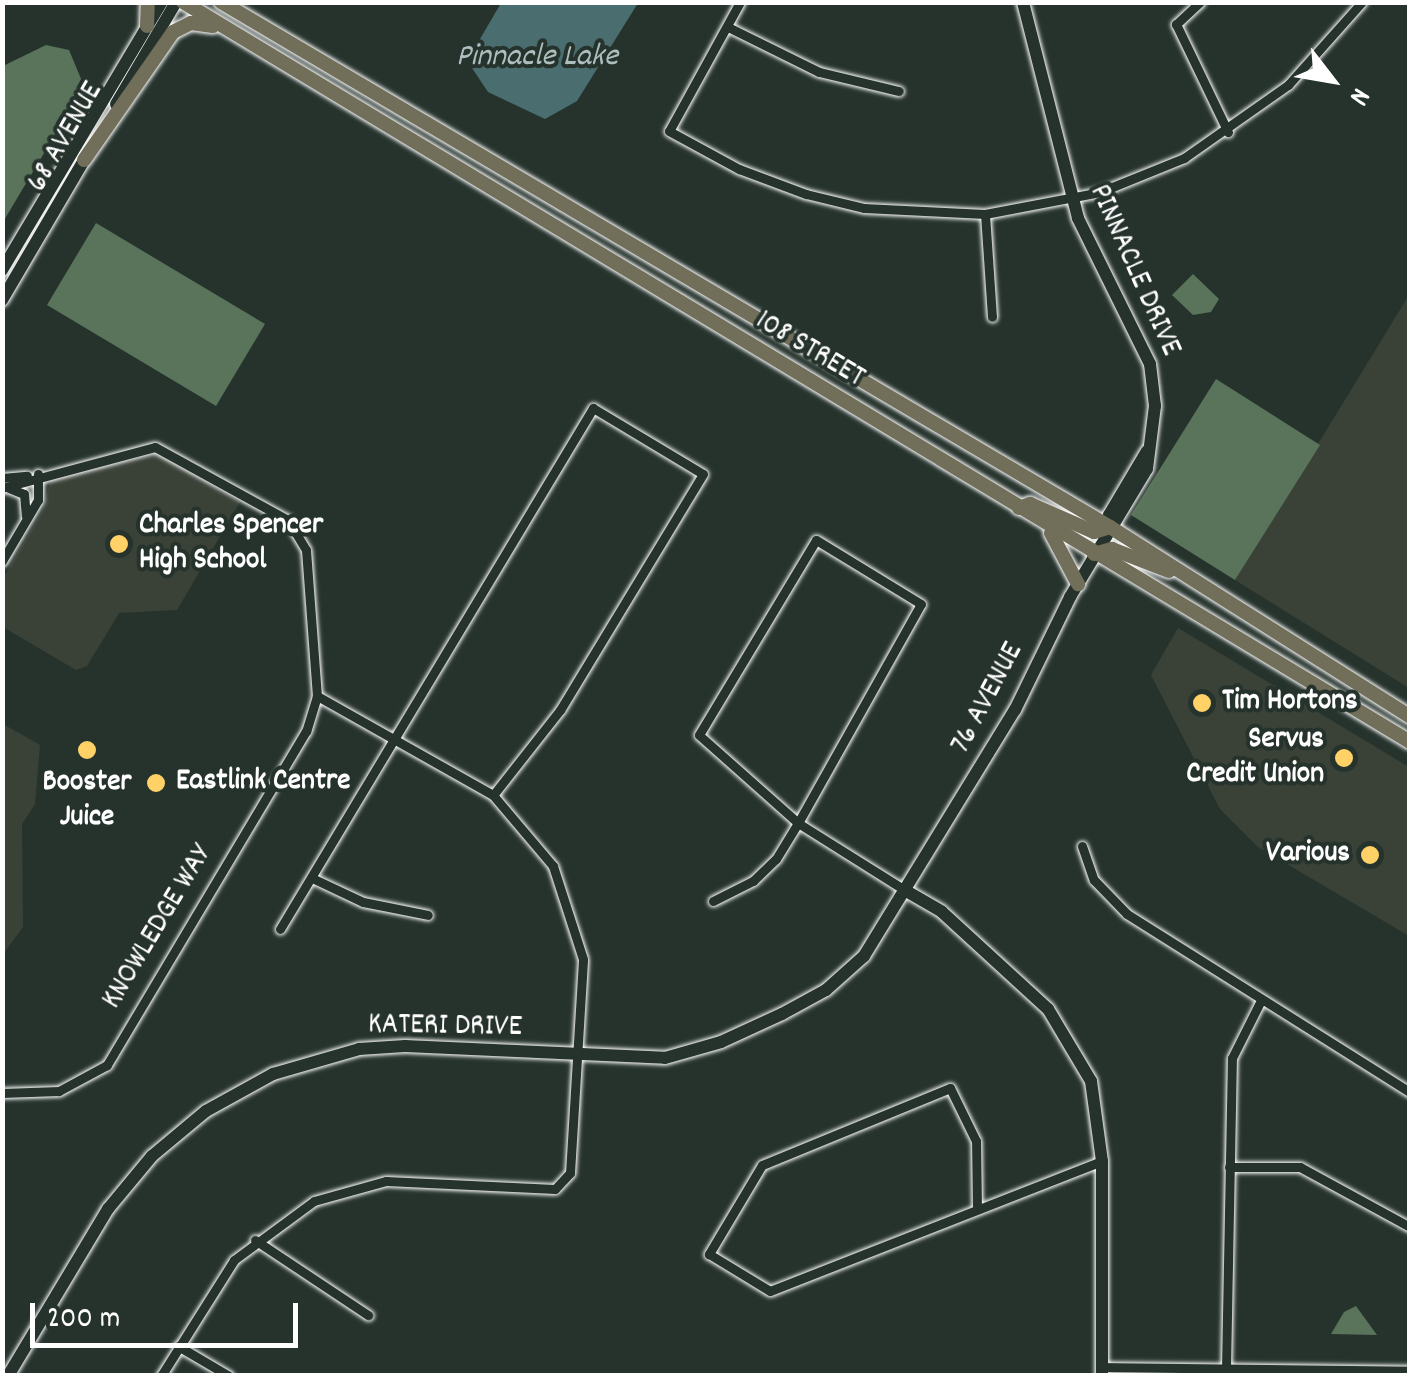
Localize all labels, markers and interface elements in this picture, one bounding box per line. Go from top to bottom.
north arrow [1282,30,1382,130]
water label: Pinnacle Lake [456,39,618,77]
street label: 68 AVENUE [21,77,113,199]
text: N [1337,79,1378,112]
street label: PINNACLE DRIVE [1079,180,1187,362]
street label: 108 STREET [748,304,870,398]
place label: Charles Spencer High School [139,509,323,580]
marker: Charles Spencer High School [108,533,130,555]
street label: 76 AVENUE [945,637,1033,761]
place label: Tim Hortons [1222,685,1358,721]
marker: Tim Hortons [1191,692,1213,714]
place label: Servus Credit Union [1186,723,1324,794]
marker: Booster Juice [76,739,98,761]
marker: Servus Credit Union [1333,747,1355,769]
place label: Eastlink Centre [176,765,350,801]
place label: Booster Juice [43,766,131,836]
marker: Eastlink Centre [145,772,167,794]
place label: Various [1266,837,1350,873]
street label: KNOWLEDGE WAY [96,840,222,1016]
marker: Various [1359,844,1381,866]
street label: KATERI DRIVE [368,1009,522,1047]
scale bar [35,1283,302,1345]
text: 200 m [47,1299,120,1342]

